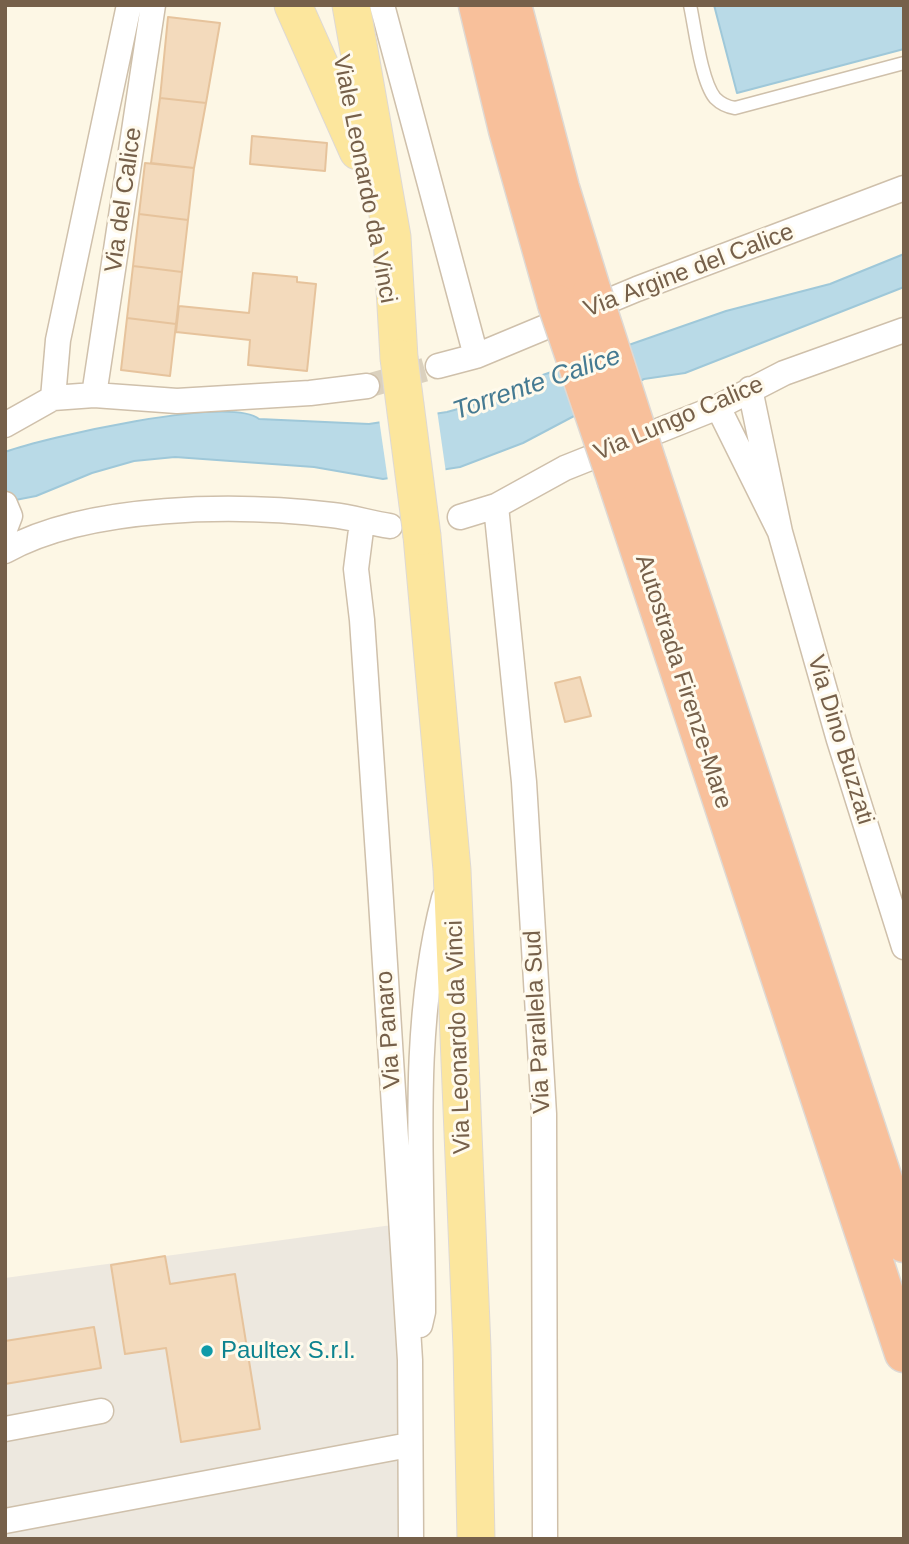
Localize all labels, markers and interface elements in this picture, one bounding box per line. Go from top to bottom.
street label: Viale Leonardo da Vinci [326,52,402,306]
street label: Via del Calice [100,126,148,274]
street label: Via Argine del Calice [580,218,798,324]
water label: Torrente Calice [449,341,625,427]
street label: Via Lungo Calice [590,370,768,468]
street label: Autostrada Firenze-Mare [628,551,738,813]
street label: Via Dino Buzzati [801,652,879,828]
street label: Via Leonardo da Vinci [441,920,477,1154]
street label: Via Parallela Sud [519,930,557,1114]
street label: Via Panaro [371,970,407,1090]
place label: Paultex S.r.l. [221,1337,356,1365]
marker: Paultex S.r.l. [199,1343,215,1359]

